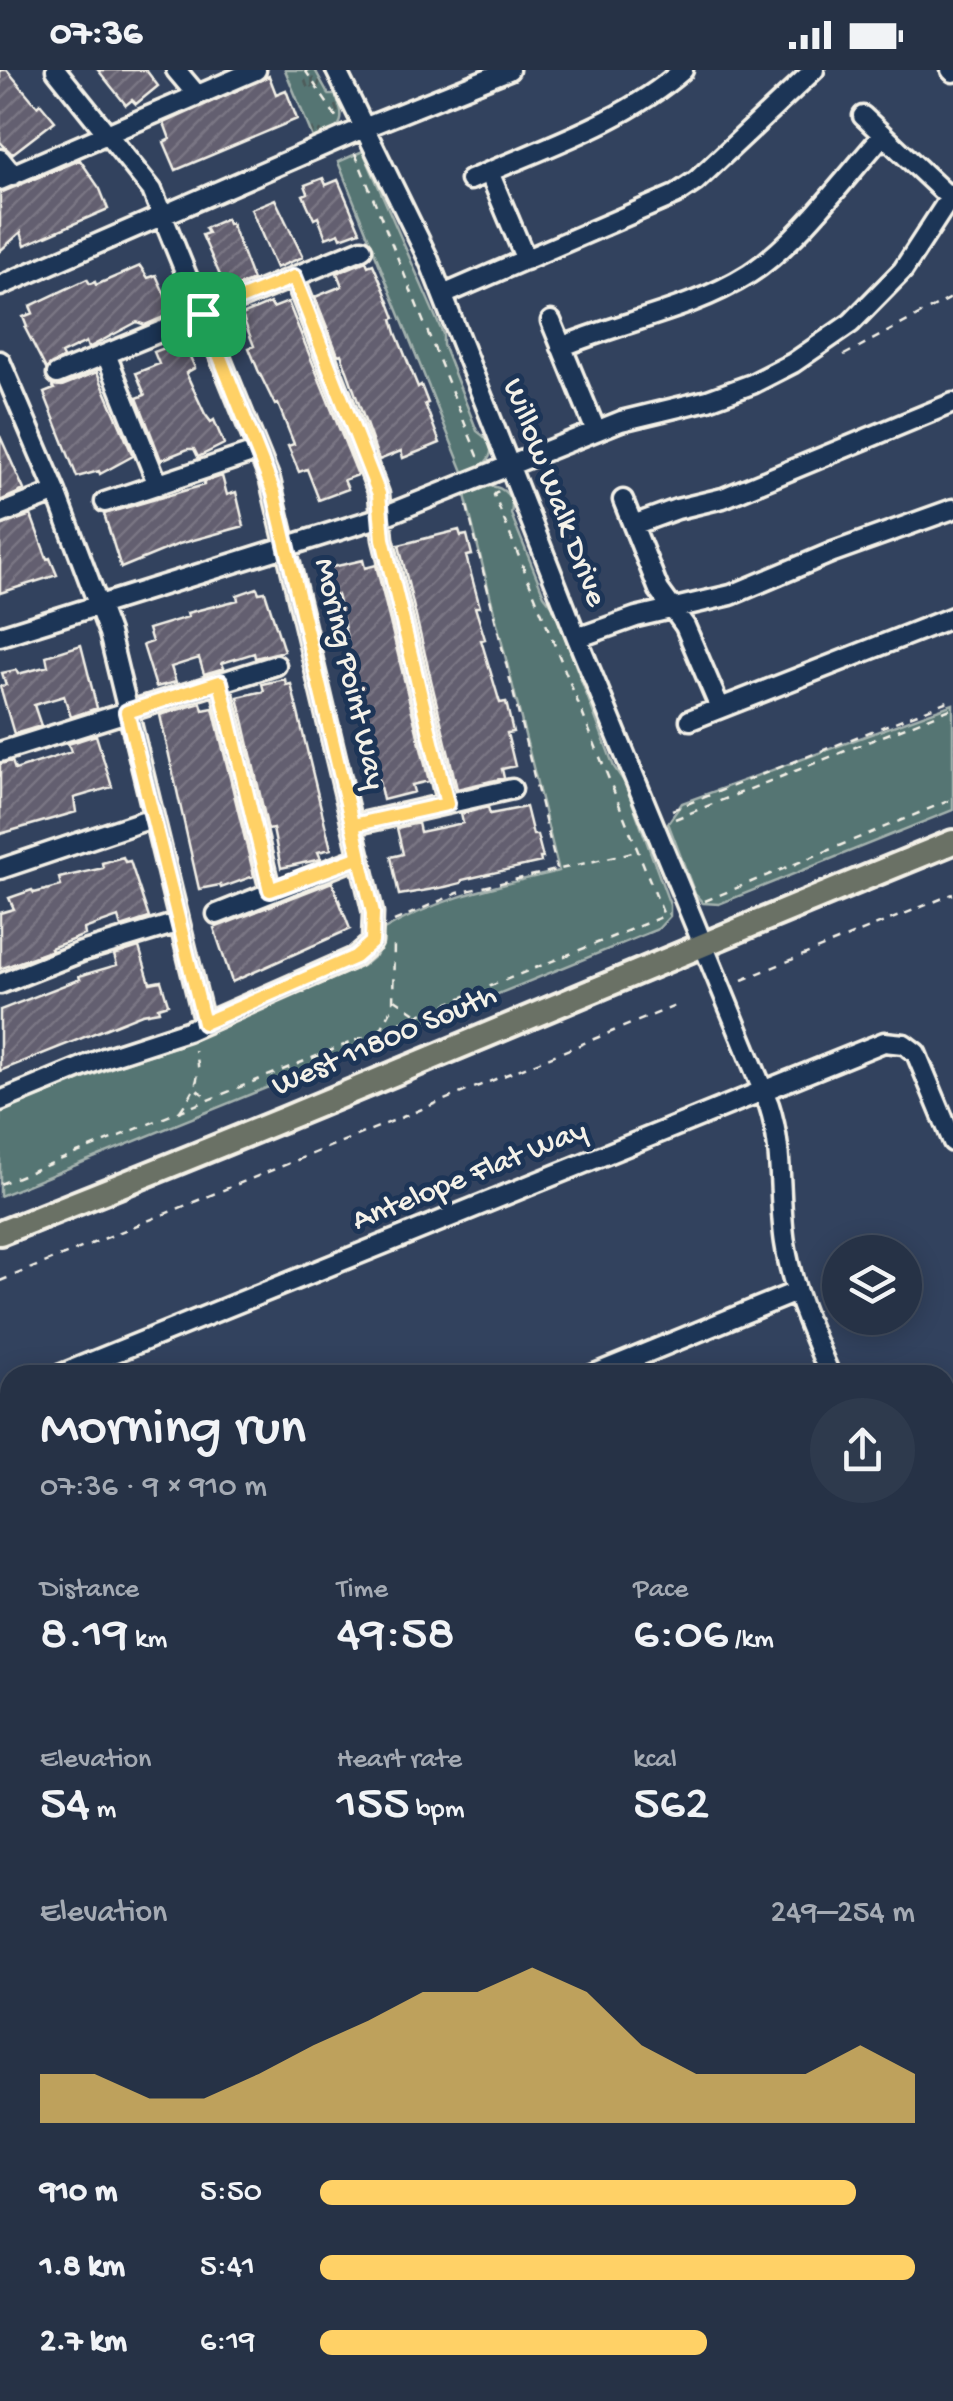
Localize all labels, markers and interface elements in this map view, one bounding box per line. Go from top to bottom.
text: 07:36 [50,13,142,57]
pin [161,272,246,357]
icon: arrive [176,287,231,342]
street label: Willow Walk Drive [492,374,614,613]
street label: Moring Point Way [303,555,393,793]
street label: West 11800 South [267,978,503,1106]
street label: Antelope Flat Way [347,1113,593,1241]
map controls [822,1235,922,1335]
button: layers [822,1235,922,1335]
button: share [810,1398,915,1503]
text: Morning run [40,1399,306,1463]
text: 07:36 · 9 × 910 m [40,1469,267,1507]
text: Distance [40,1574,139,1607]
text: Time [337,1574,388,1607]
text: Pace [633,1574,688,1607]
text: 8.19 [40,1607,128,1666]
text: 49:58 [337,1607,455,1666]
text: 6:06 [633,1607,728,1666]
text: km [128,1624,167,1657]
text: /km [728,1624,774,1657]
text: Elevation [40,1744,151,1777]
text: Heart rate [337,1744,462,1777]
text: kcal [633,1744,677,1777]
text: 54 [40,1777,90,1836]
text: 155 [337,1777,409,1836]
text: 562 [633,1777,709,1836]
text: m [90,1794,116,1827]
text: bpm [409,1794,465,1827]
text: Elevation [40,1895,167,1933]
text: 249–254 m [771,1895,915,1933]
text: 910 m [40,2174,117,2212]
text: 5:50 [200,2174,262,2212]
text: 1.8 km [40,2249,125,2287]
text: 5:41 [200,2249,255,2287]
text: 2.7 km [40,2324,127,2362]
text: 6:19 [200,2324,255,2362]

